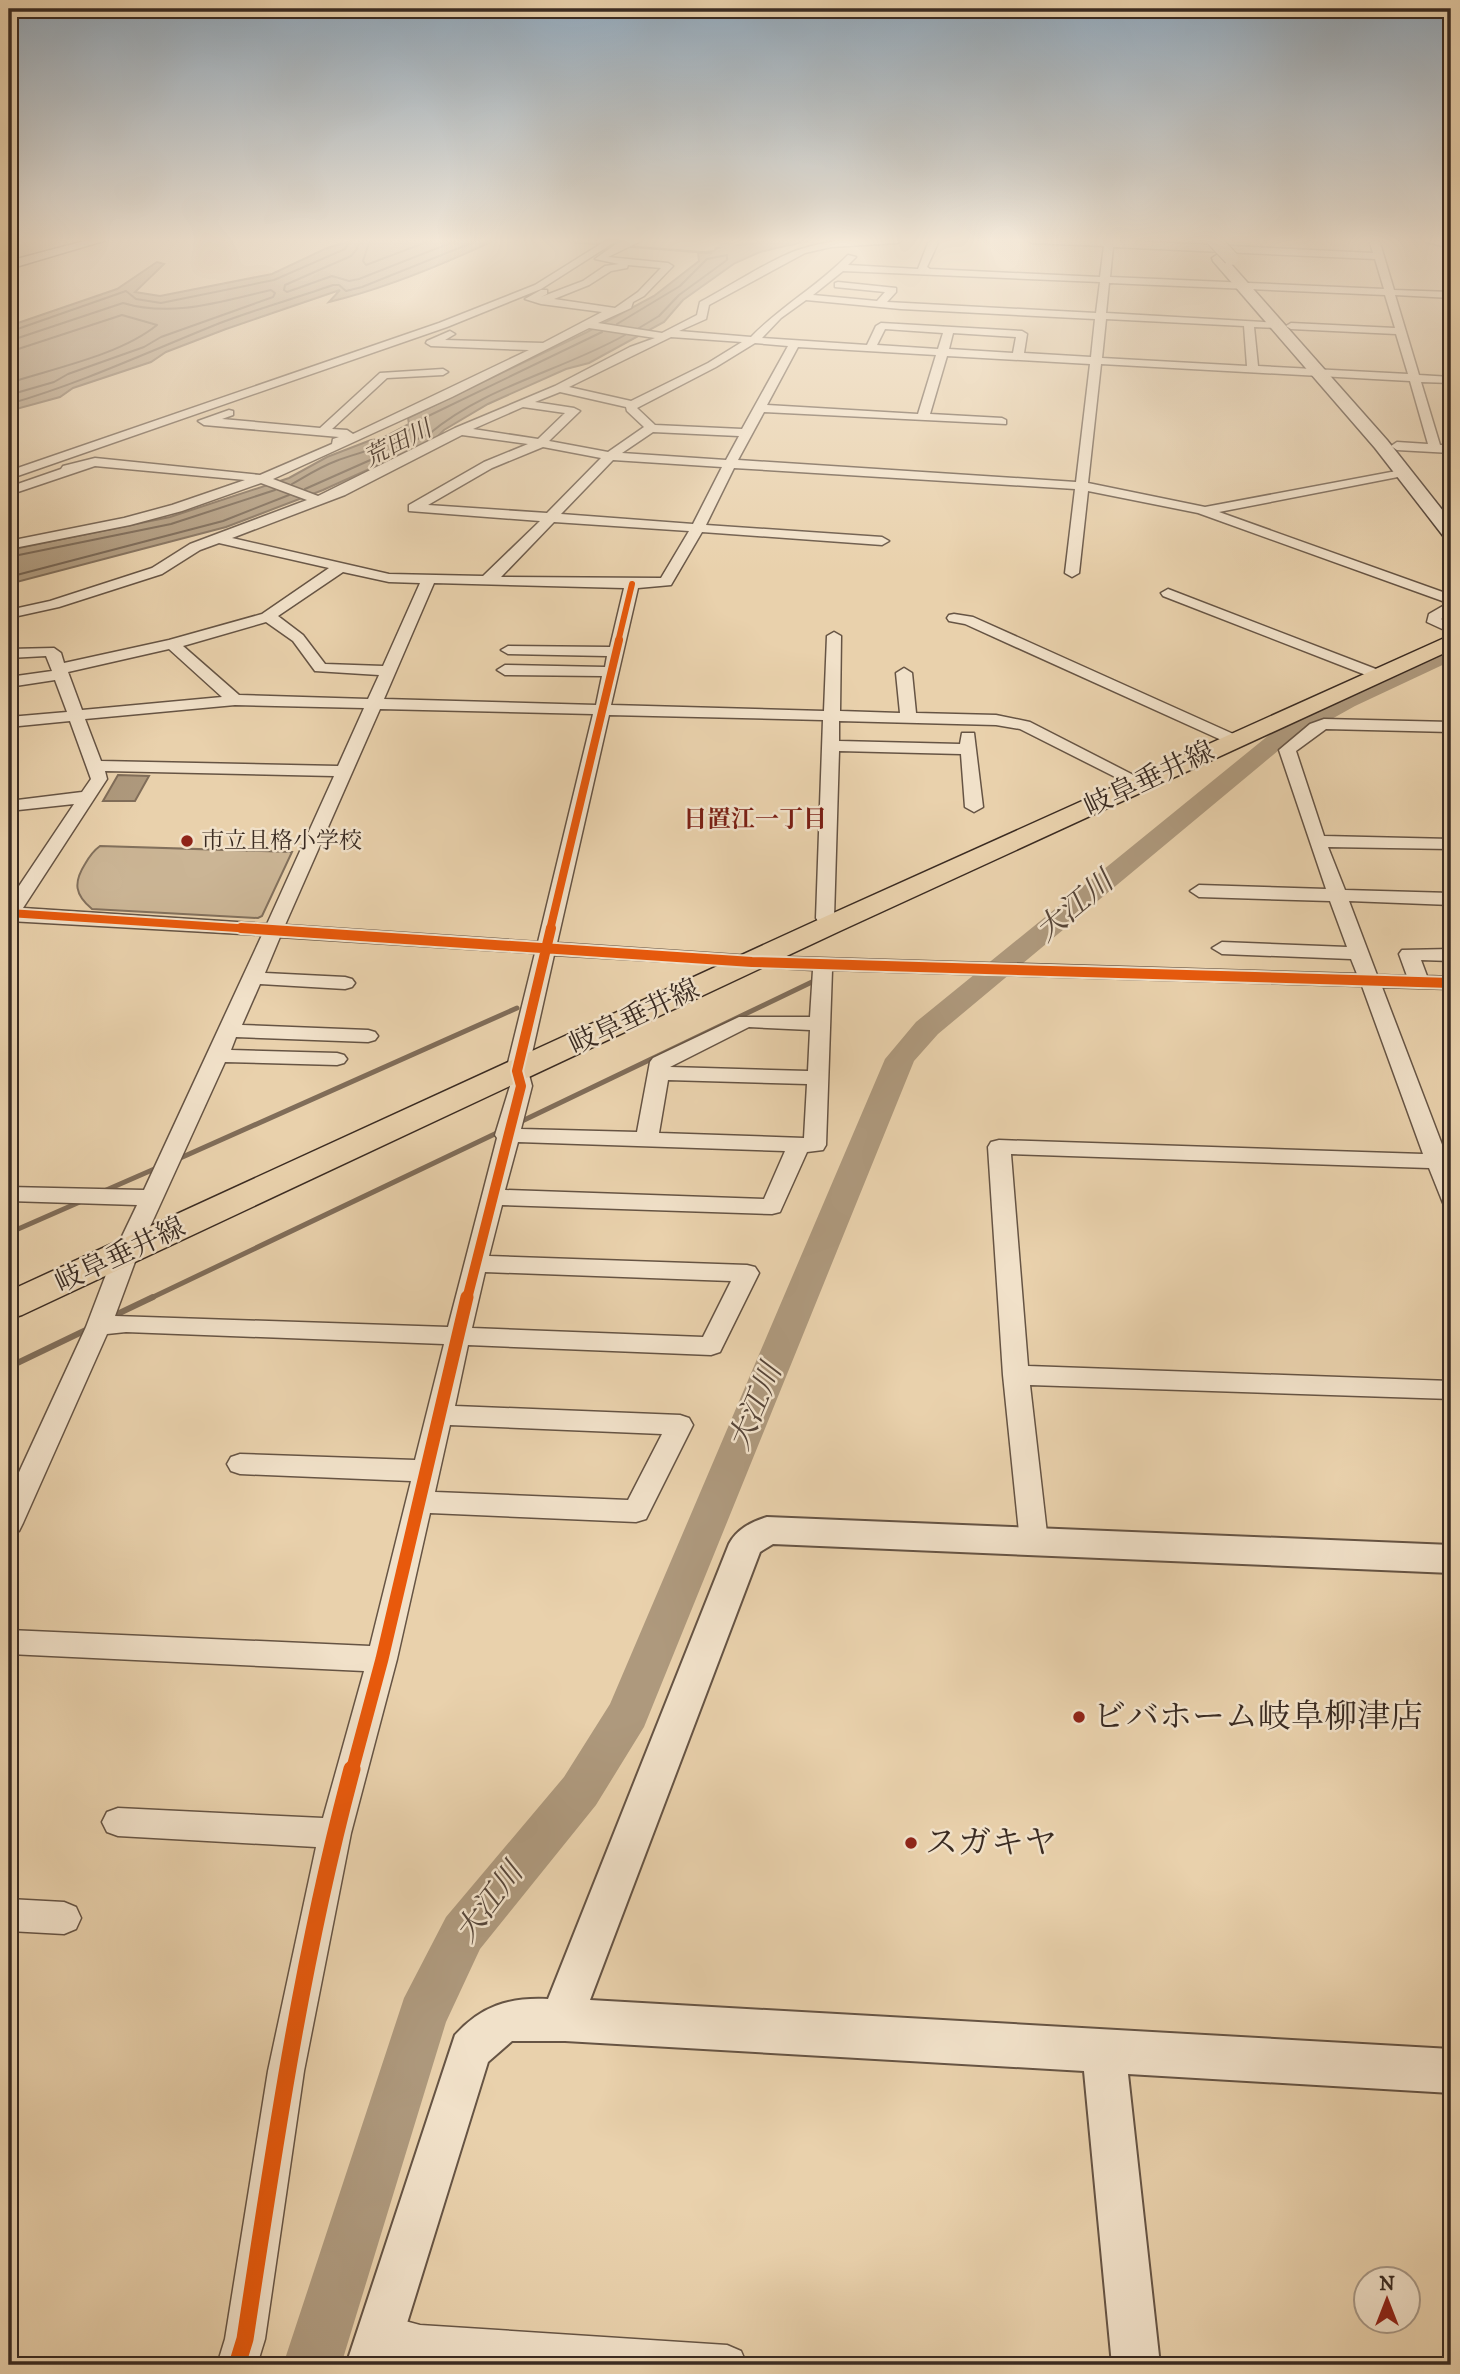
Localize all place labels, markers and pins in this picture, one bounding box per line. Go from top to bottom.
place label: 市立且格小学校 [201,827,362,856]
marker: 市立且格小学校 [179,833,195,849]
place label: ビバホーム岐阜柳津店 [1093,1697,1423,1738]
marker: ビバホーム岐阜柳津店 [1071,1709,1087,1725]
place label: スガキヤ [925,1823,1057,1864]
marker: スガキヤ [903,1835,919,1851]

